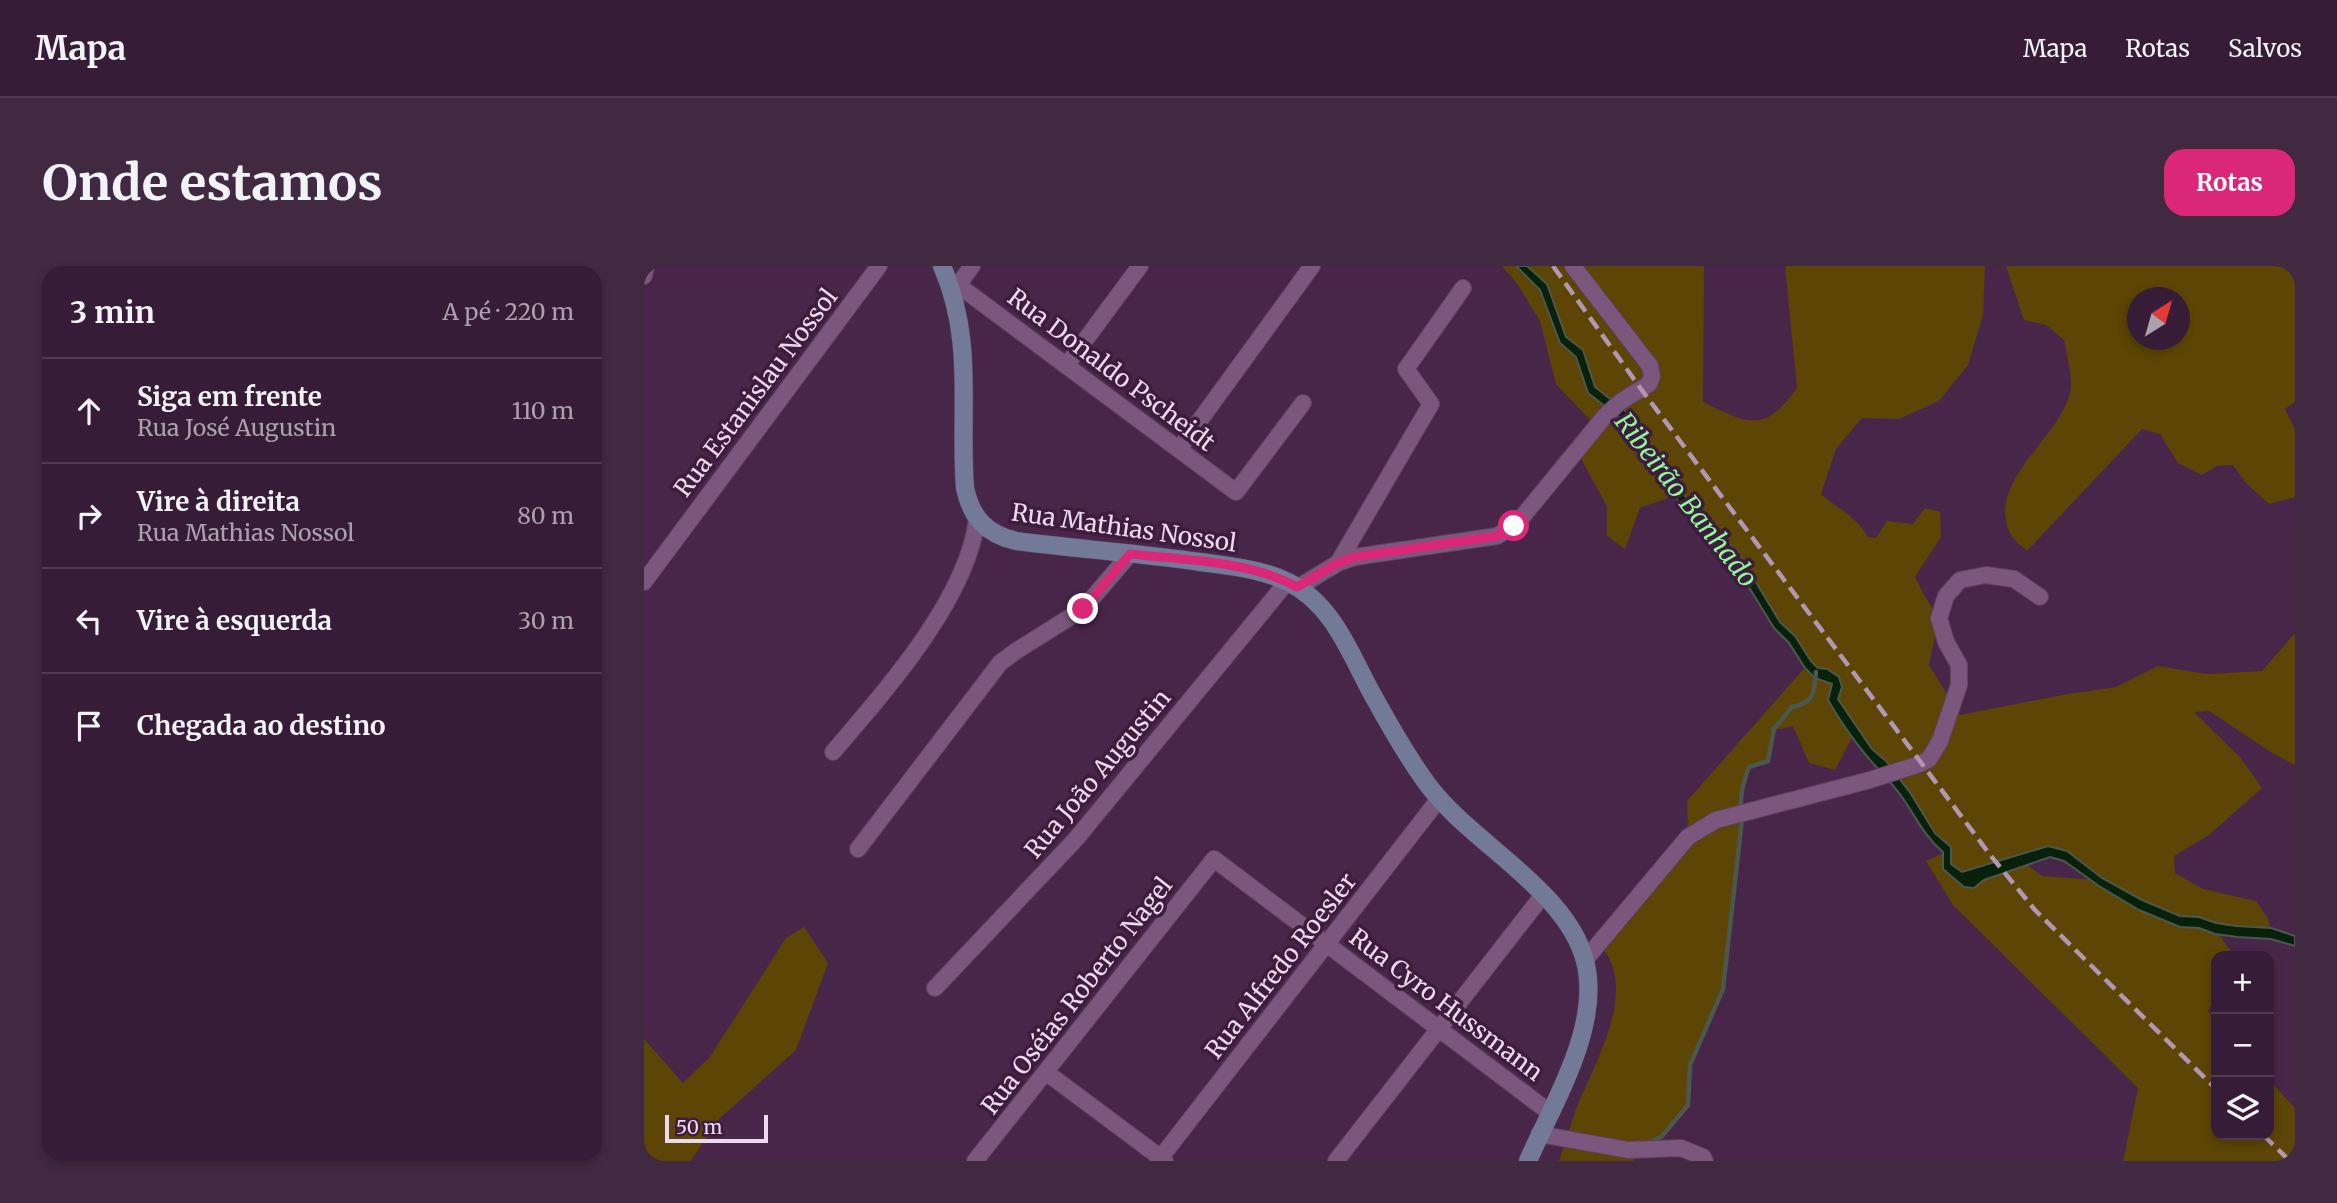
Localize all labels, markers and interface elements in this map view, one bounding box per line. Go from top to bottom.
text: Mapa [35,28,126,69]
text: Mapa [2023,33,2087,64]
text: Rotas [2125,33,2190,64]
text: Salvos [2228,33,2302,64]
button: Rotas [2164,149,2295,216]
text: Onde estamos [42,152,383,213]
street label: Rua Donaldo Pscheidt [1001,281,1222,458]
street label: Rua Estanislau Nossol [667,282,844,503]
north arrow [2127,287,2190,350]
text: 3 min [70,293,155,331]
text: A pé · 220 m [443,297,574,326]
text: Siga em frente [137,380,322,413]
icon: ahead [70,392,108,430]
text: 110 m [512,396,574,425]
water label: Ribeirão Banhado [1608,406,1765,594]
text: Rua José Augustin [137,413,336,442]
text: Vire à direita [137,485,300,518]
street label: Rua Mathias Nossol [1010,496,1239,559]
icon: right [70,497,108,535]
text: 80 m [517,501,574,530]
route start [1498,510,1529,541]
text: Rua Mathias Nossol [137,518,354,547]
route end [1067,593,1098,624]
icon: left [70,602,108,640]
text: Vire à esquerda [137,604,332,637]
text: 30 m [518,606,574,635]
street label: Rua João Augustin [1018,683,1177,864]
icon: arrive [70,707,108,745]
text: Chegada ao destino [137,709,386,742]
street label: Rua Alfredo Roesler [1198,866,1363,1065]
street label: Rua Oséias Roberto Nagel [974,871,1179,1121]
street label: Rua Cyro Hussmann [1343,922,1549,1088]
map controls [2211,951,2274,1140]
button: + [2211,951,2274,1014]
button: − [2211,1014,2274,1077]
button: layers [2211,1077,2274,1140]
scale bar [665,1112,768,1144]
text: 50 m [676,1115,722,1139]

